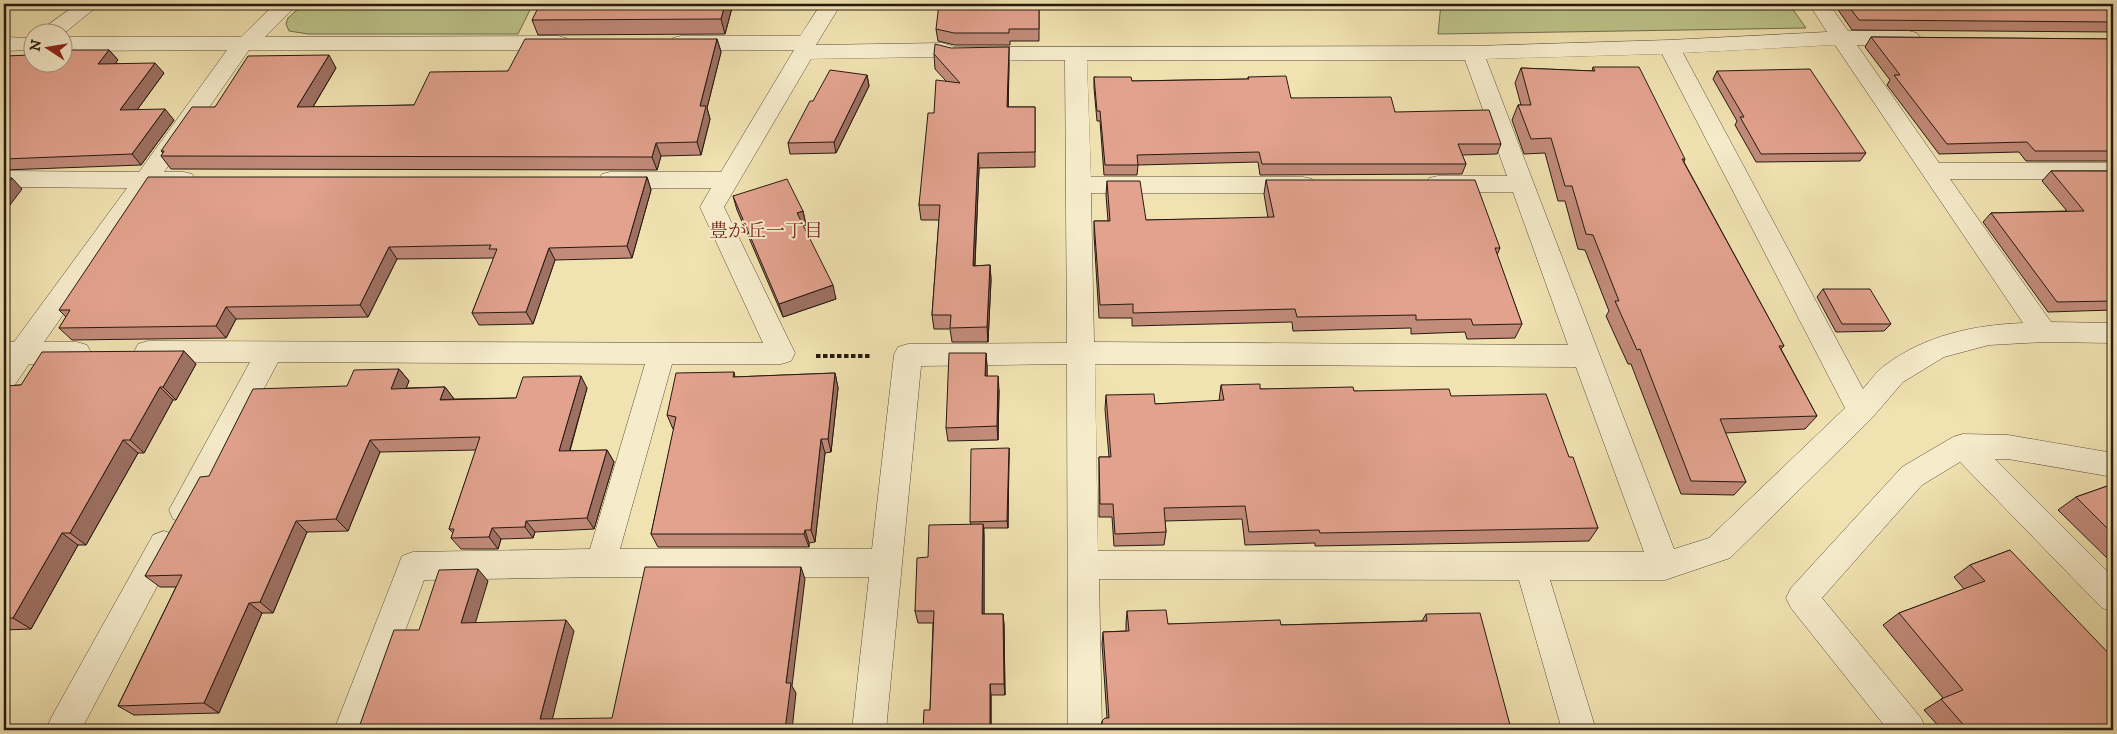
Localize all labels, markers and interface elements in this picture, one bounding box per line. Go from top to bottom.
north arrow [22,22,72,72]
text: N [26,38,46,53]
district label: 豊が丘一丁目 [709,220,823,243]

